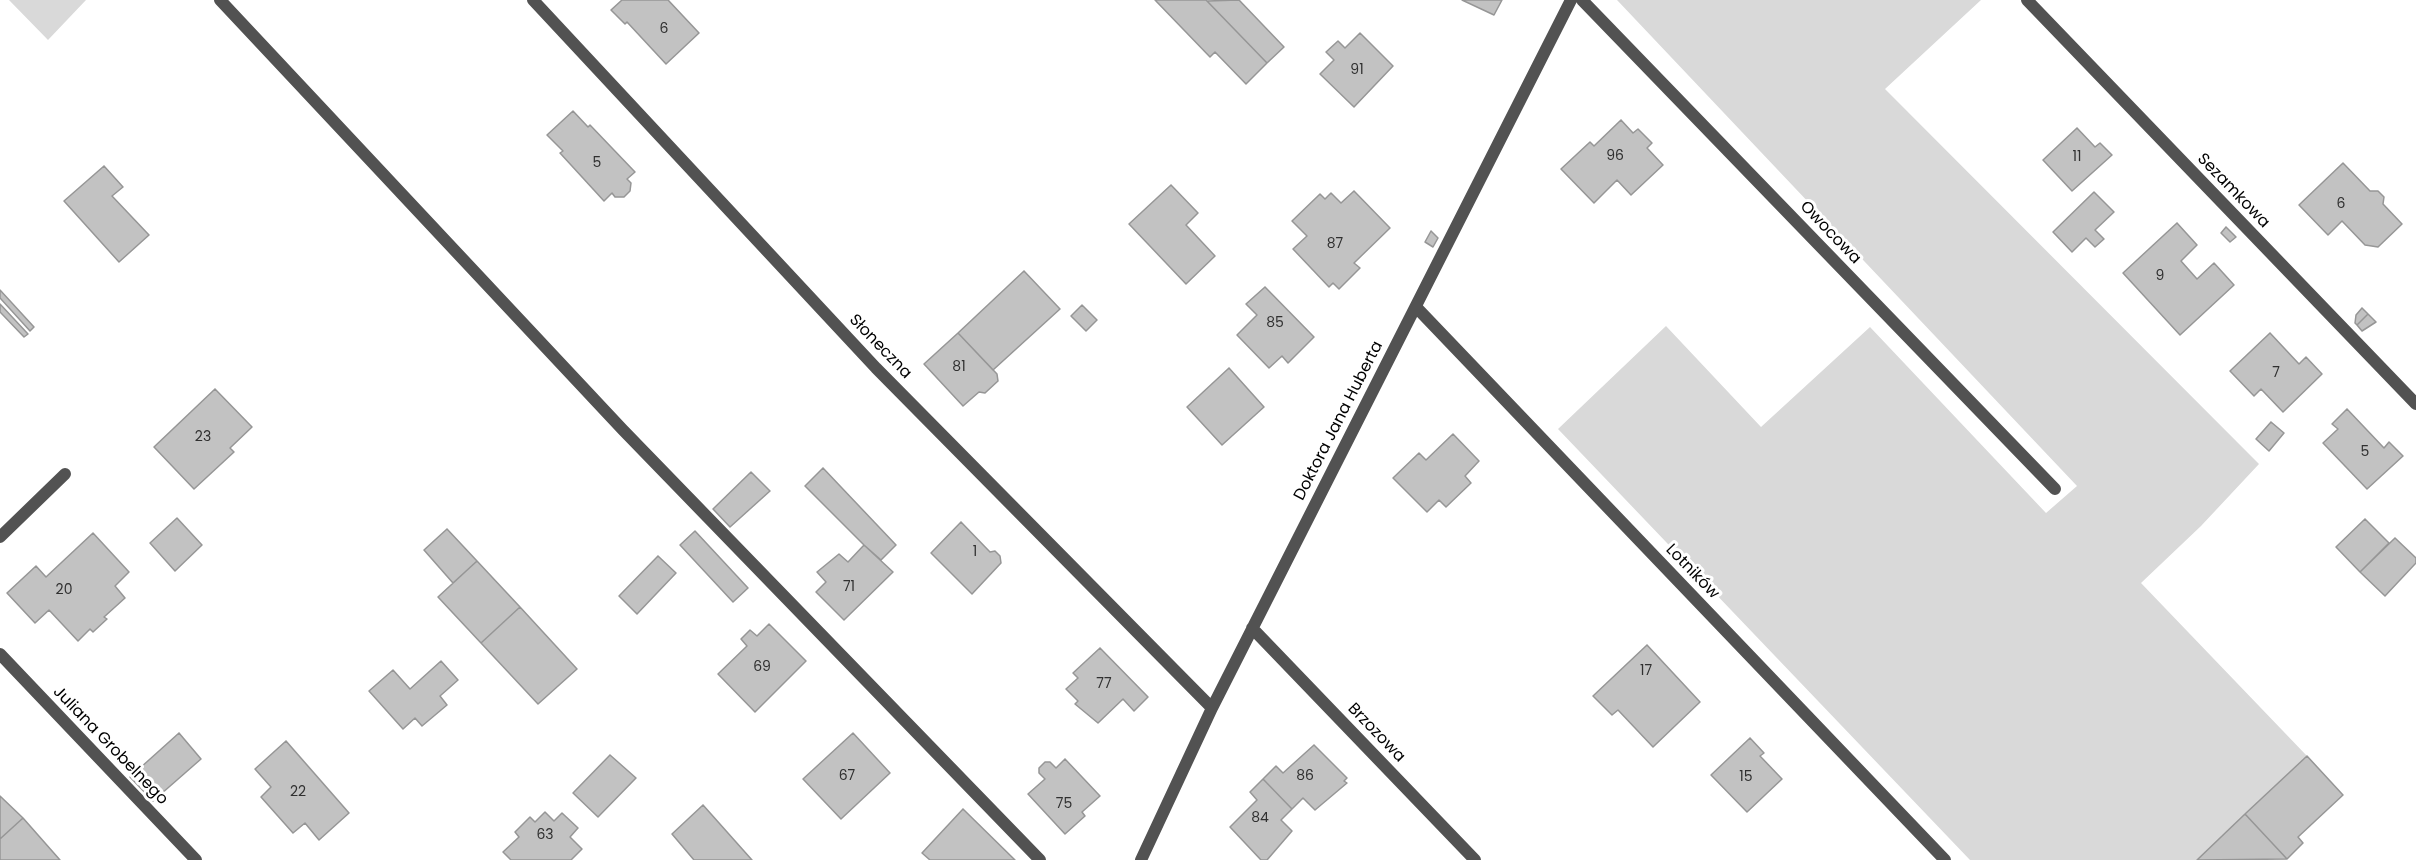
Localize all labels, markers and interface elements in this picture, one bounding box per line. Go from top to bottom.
house number: 6 [660,21,668,37]
house number: 91 [1350,62,1364,78]
house number: 96 [1606,148,1624,164]
house number: 11 [2073,149,2081,165]
street label: Sezamkowa [2193,150,2273,232]
house number: 5 [593,155,601,171]
house number: 6 [2337,196,2345,212]
street label: Owocowa [1795,198,1865,268]
house number: 87 [1327,236,1343,252]
house number: 9 [2156,268,2164,284]
street label: Słoneczna [845,311,915,383]
house number: 85 [1266,315,1284,331]
street label: Doktora Jana Huberta [1290,338,1388,504]
house number: 81 [952,359,966,375]
house number: 7 [2272,365,2280,381]
house number: 23 [195,429,211,445]
house number: 5 [2361,444,2369,460]
street label: Lotników [1661,541,1723,603]
house number: 1 [973,544,977,560]
house number: 71 [843,579,855,595]
house number: 20 [56,582,72,598]
house number: 69 [753,659,771,675]
house number: 17 [1640,663,1652,679]
house number: 77 [1096,676,1112,692]
street label: Juliana Grobelnego [48,683,172,809]
street label: Brzozowa [1343,699,1409,767]
house number: 67 [839,768,855,784]
house number: 86 [1296,768,1314,784]
house number: 15 [1739,769,1753,785]
house number: 22 [290,784,306,800]
house number: 75 [1056,796,1072,812]
house number: 84 [1251,810,1269,826]
house number: 63 [536,827,554,843]

